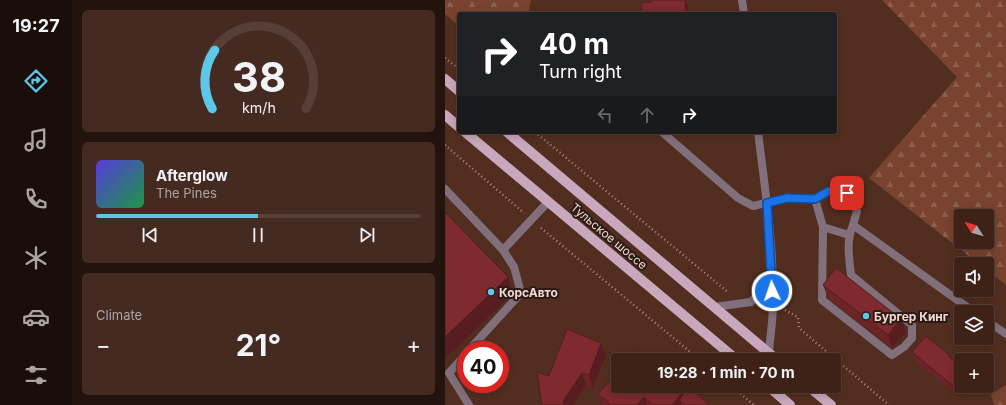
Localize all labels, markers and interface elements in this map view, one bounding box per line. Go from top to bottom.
text: 19:27 [12,15,60,36]
text: 40 m [539,27,609,61]
icon: right [473,28,525,80]
text: 38 [232,52,285,102]
text: Turn right [539,61,622,82]
icon: directions [22,67,50,95]
text: km/h [242,98,275,115]
icon: left [594,104,616,126]
icon: ahead [636,104,658,126]
icon: right [678,104,700,126]
icon: music [22,126,50,154]
text: Afterglow [156,166,228,185]
pin [830,176,864,210]
icon: arrive [836,182,858,204]
icon: phone [22,185,50,213]
text: The Pines [156,185,217,201]
street label: Тульское шоссе [568,200,650,272]
north arrow [954,209,994,249]
map controls [954,209,994,393]
icon: previous [139,224,161,246]
icon: pause [247,224,269,246]
icon: next [356,224,378,246]
icon: climate [22,244,50,272]
button: sound [954,257,994,297]
position arrow [751,270,793,312]
place label: КорсАвто [499,285,558,300]
marker: КорсАвто [486,287,496,297]
icon: car [22,303,50,331]
button: layers [954,305,994,345]
text: Climate [96,307,142,323]
place label: Бургер Кинг [874,309,949,324]
marker: Бургер Кинг [861,311,871,321]
text: 21° [236,327,281,363]
text: − [96,332,111,358]
text: + [406,332,421,358]
speed limit sign: 40 [457,341,509,393]
button: + [954,353,994,393]
icon: filters [22,361,50,389]
text: 19:28 · 1 min · 70 m [657,363,795,382]

